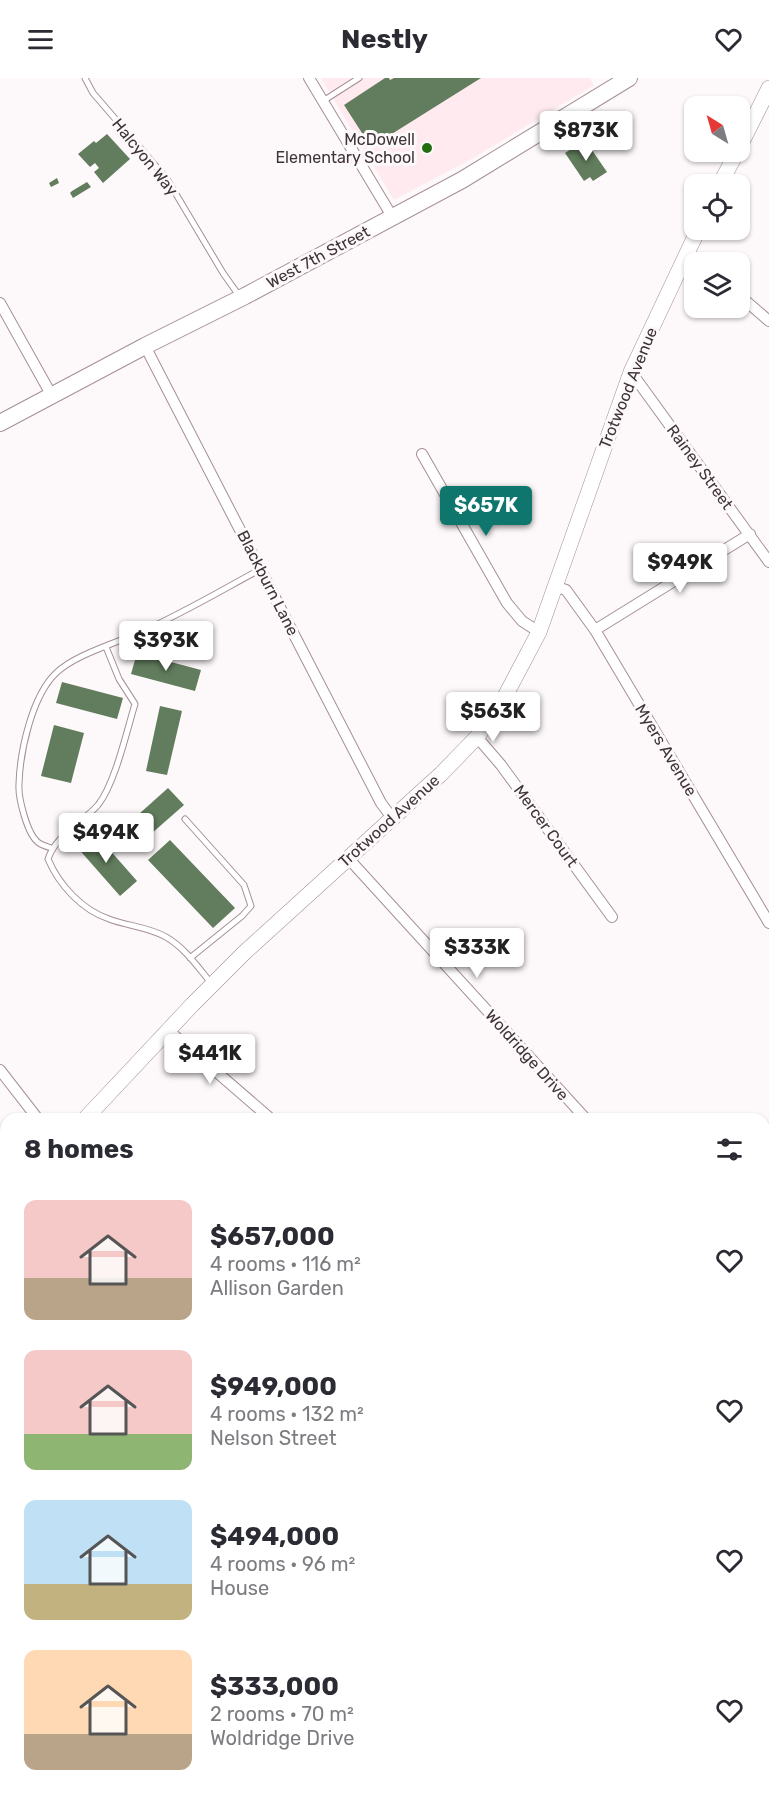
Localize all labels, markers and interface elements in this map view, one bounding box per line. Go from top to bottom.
icon: menu [24,23,57,56]
text: Nestly [341,23,428,55]
icon: heart [712,23,745,56]
north arrow [684,96,750,162]
map controls [684,96,750,318]
pin: $873K [544,111,628,162]
street label: Halcyon Way [108,115,182,200]
text: $873K [554,118,618,142]
place label: McDowell Elementary School [275,130,415,167]
marker: McDowell Elementary School [420,141,434,155]
button: locate [684,174,750,240]
street label: West 7th Street [263,222,373,292]
button: layers [684,252,750,318]
street label: Trotwood Avenue [595,324,661,451]
street label: Rainey Street [663,421,737,513]
pin: $657K [444,486,528,537]
text: $657K [454,493,518,517]
street label: Blackburn Lane [233,527,303,639]
pin: $949K [638,543,722,594]
text: $949K [647,550,713,574]
pin: $393K [124,621,208,672]
text: $393K [133,628,199,652]
pin: $563K [451,692,535,743]
text: $563K [460,699,526,723]
street label: Myers Avenue [631,701,701,799]
street label: Trotwood Avenue [335,771,443,871]
street label: Mercer Court [510,781,582,871]
pin: $494K [64,813,148,864]
text: $494K [73,820,139,844]
pin: $333K [435,928,519,979]
text: $333K [444,935,510,959]
street label: Woldridge Drive [481,1006,573,1104]
pin: $441K [168,1034,252,1085]
text: $441K [178,1041,242,1065]
icon: filters [713,1133,746,1166]
text: 8 homes [24,1134,134,1165]
text: $657,000 [210,1221,335,1252]
icon: home [72,1224,144,1296]
icon: heart [713,1244,746,1277]
text: 4 rooms · 116 m² [210,1252,361,1276]
text: Allison Garden [210,1276,344,1300]
text: $949,000 [210,1371,337,1402]
icon: home [72,1374,144,1446]
icon: heart [713,1394,746,1427]
text: 4 rooms · 132 m² [210,1402,364,1426]
text: Nelson Street [210,1426,336,1450]
text: $494,000 [210,1521,339,1552]
icon: home [72,1524,144,1596]
icon: heart [713,1544,746,1577]
text: 4 rooms · 96 m² [210,1552,355,1576]
text: House [210,1576,269,1600]
text: $333,000 [210,1671,339,1702]
icon: home [72,1674,144,1746]
icon: heart [713,1694,746,1727]
text: 2 rooms · 70 m² [210,1702,354,1726]
text: Woldridge Drive [210,1726,354,1750]

